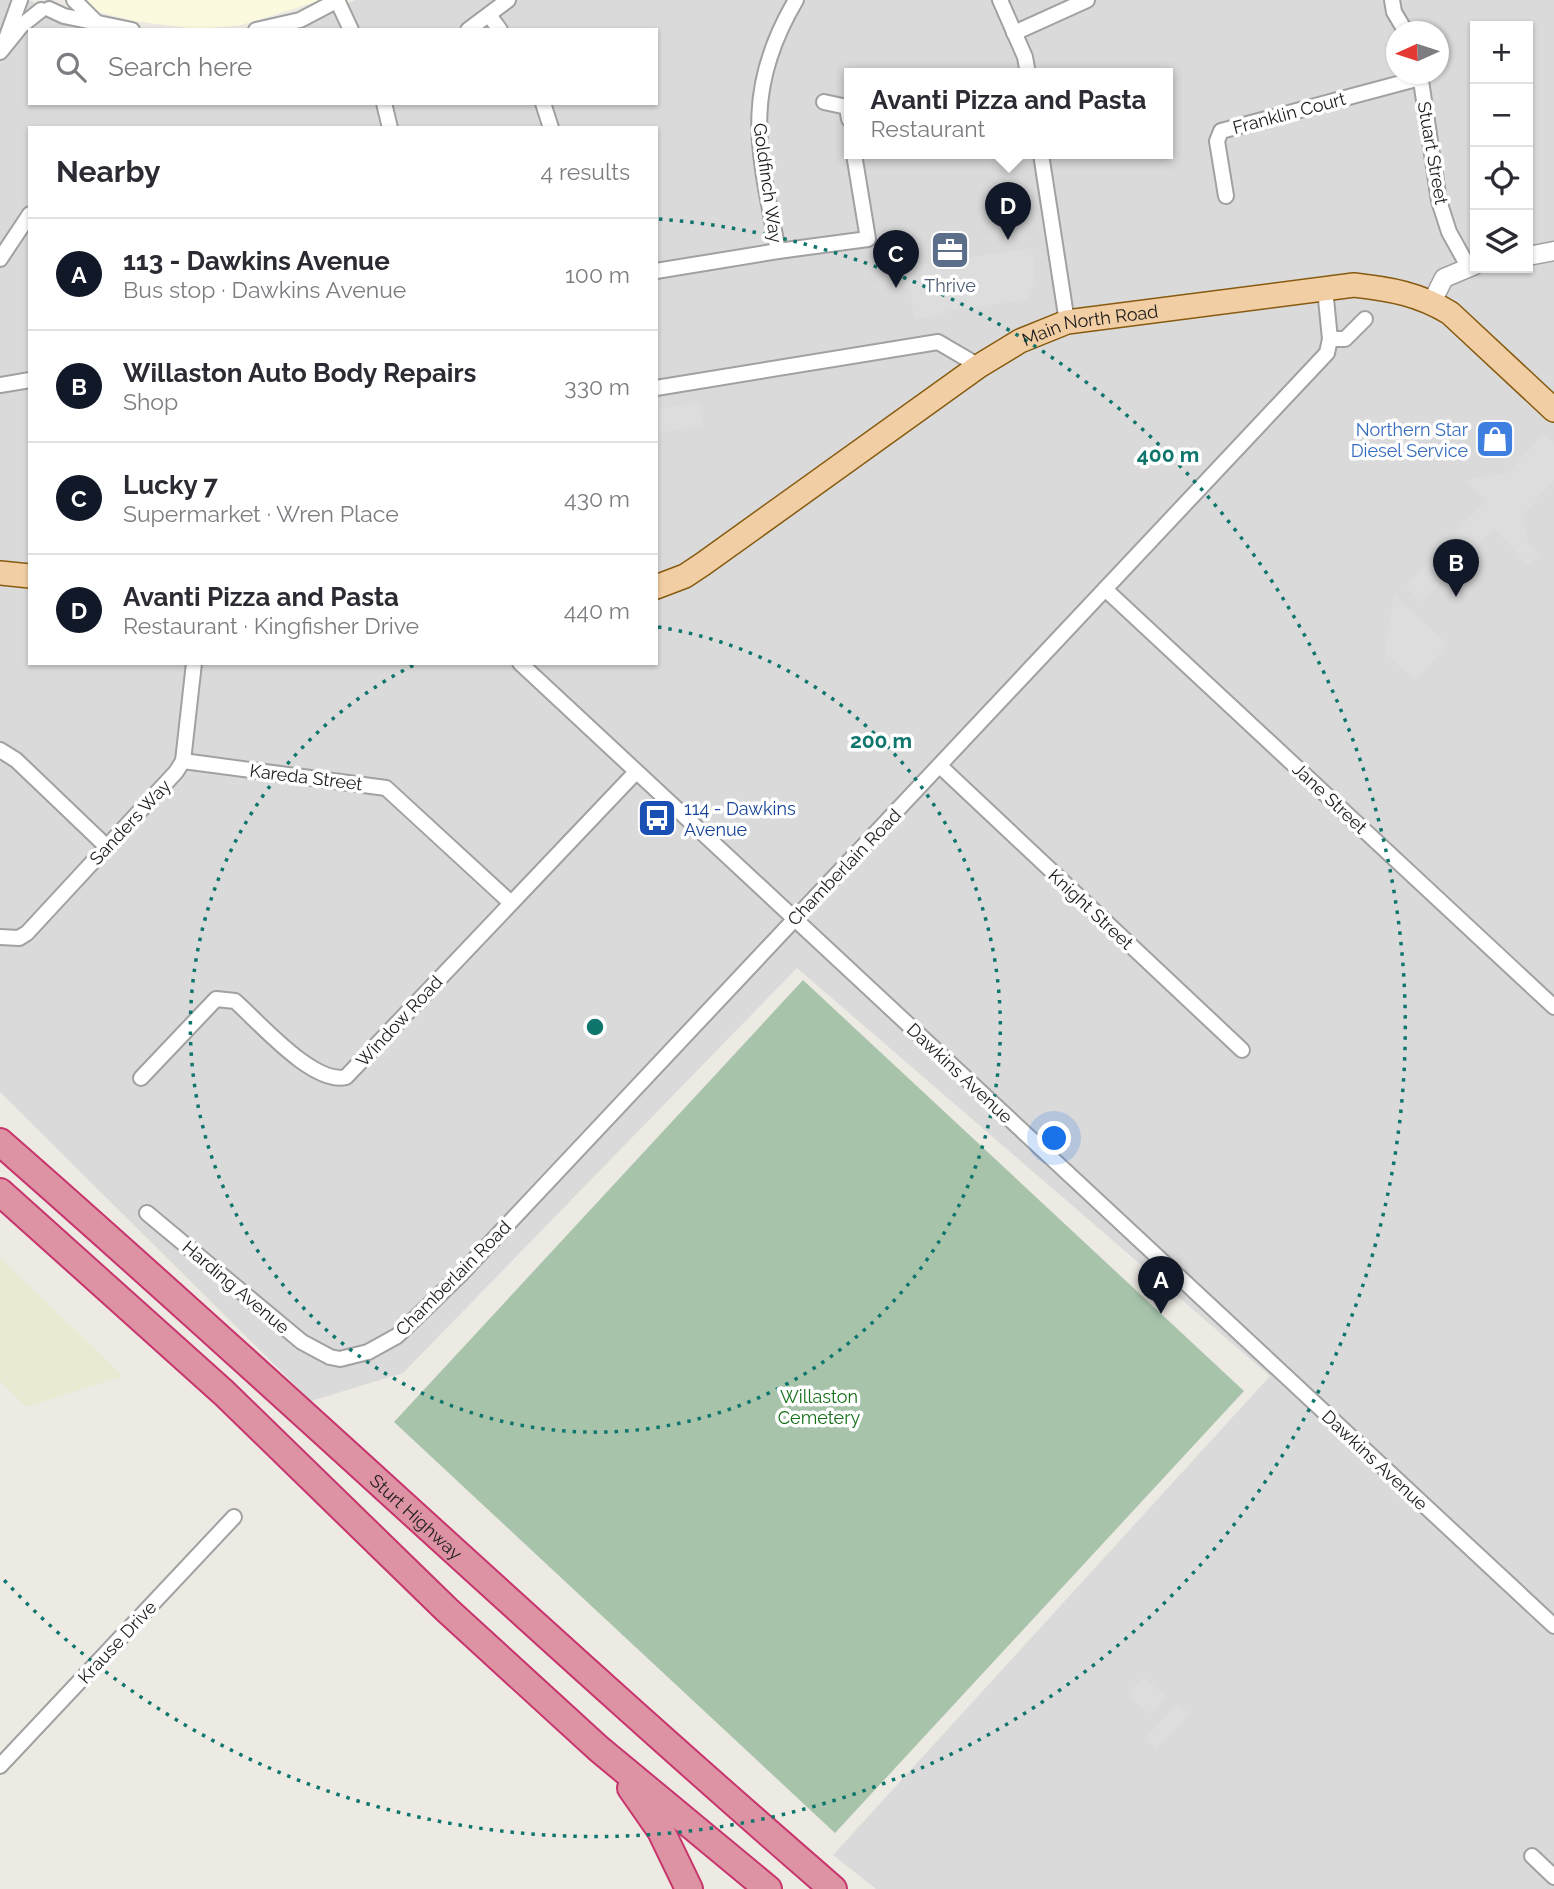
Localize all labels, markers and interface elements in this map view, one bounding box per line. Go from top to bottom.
north arrow [1386,21,1449,84]
map controls [1470,21,1533,273]
button: + [1470,21,1533,84]
search box [28,28,658,105]
icon: search [52,48,90,86]
text: Search here [108,52,252,82]
popup [844,68,1173,159]
button: − [1470,84,1533,147]
text: Avanti Pizza and Pasta [871,85,1146,115]
street label: Franklin Court [1230,88,1348,138]
street label: Stuart Street [1414,100,1452,206]
text: Restaurant [871,115,985,142]
street label: Goldfinch Way [749,122,787,244]
button: locate [1470,147,1533,210]
text: Nearby [56,154,160,189]
text: 4 results [541,158,630,185]
pin: D [985,182,1031,240]
button: layers [1470,210,1533,273]
office icon: Thrive [929,229,971,271]
pin: C [873,230,919,288]
text: 113 - Dawkins Avenue [123,246,390,276]
text: A [71,261,87,288]
text: 100 m [565,261,630,288]
place label: Thrive [924,275,976,296]
text: Bus stop · Dawkins Avenue [123,276,406,303]
street label: Main North Road [1019,300,1159,350]
text: Willaston Auto Body Repairs [123,358,476,388]
text: B [71,373,87,400]
text: 330 m [564,373,630,400]
text: Shop [123,388,178,415]
shop icon: Northern Star Diesel Service [1474,418,1516,460]
place label: Northern Star Diesel Service [1351,419,1469,461]
text: 400 m [1137,442,1199,467]
text: Lucky 7 [123,470,218,500]
text: C [71,485,87,512]
text: 430 m [564,485,630,512]
text: Supermarket · Wren Place [123,500,399,527]
pin: B [1433,539,1479,597]
text: Avanti Pizza and Pasta [123,582,399,612]
text: D [71,597,87,624]
text: 440 m [564,597,630,624]
text: Restaurant · Kingfisher Drive [123,612,419,639]
text: 200 m [850,728,912,753]
street label: Jane Street [1289,758,1371,838]
street label: Kareda Street [248,760,364,794]
street label: Sanders Way [85,775,175,869]
bus stop icon: 114 - Dawkins Avenue [636,797,678,839]
place label: 114 - Dawkins Avenue [684,798,796,840]
street label: Chamberlain Road [783,804,905,930]
street label: Knight Street [1044,864,1138,954]
street label: Window Road [352,971,446,1071]
centre of rings [583,1015,607,1039]
street label: Dawkins Avenue [903,1019,1018,1128]
your location [1037,1121,1071,1155]
street label: Chamberlain Road [391,1216,515,1340]
street label: Harding Avenue [178,1236,294,1338]
pin: A [1138,1256,1184,1314]
park label: Willaston Cemetery [778,1386,860,1428]
street label: Dawkins Avenue [1318,1406,1433,1515]
street label: Sturt Highway [366,1469,467,1564]
street label: Krause Drive [73,1596,161,1688]

